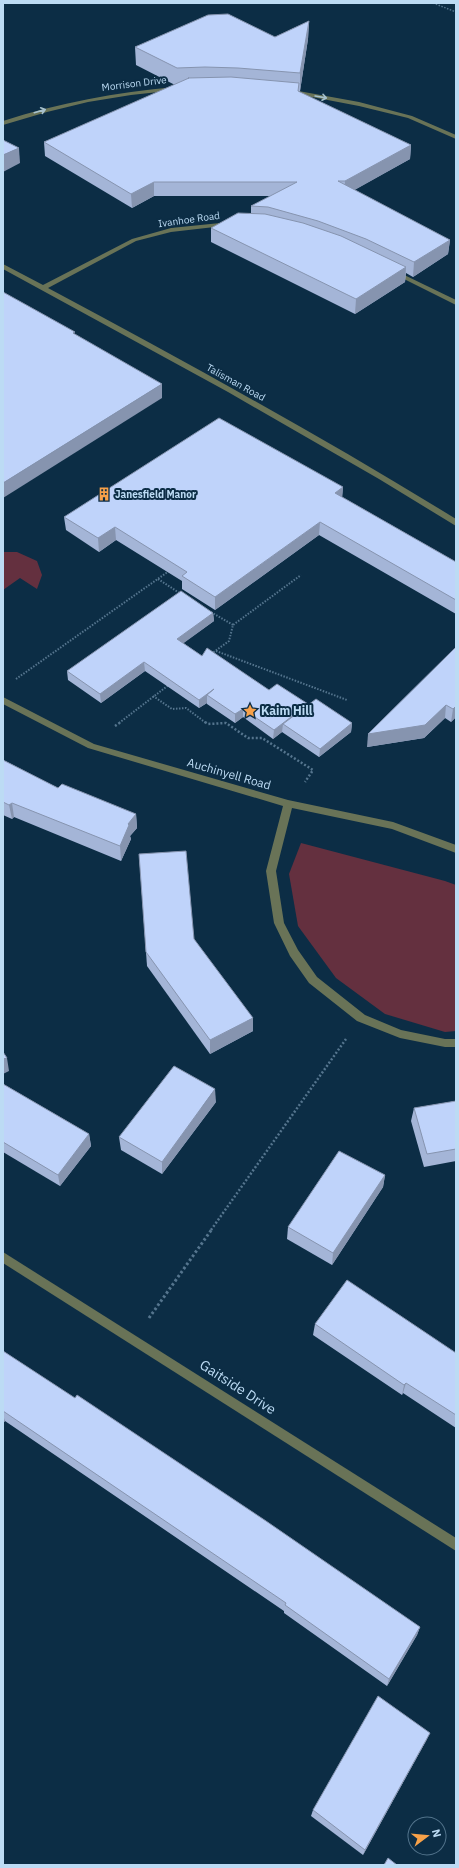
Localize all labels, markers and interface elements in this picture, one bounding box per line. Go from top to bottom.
street label: Morrison Drive [101,73,168,94]
one-way arrow [314,93,327,101]
one-way arrow [33,107,46,114]
street label: Ivanhoe Road [157,209,221,230]
street label: Talisman Road [204,361,268,404]
building icon: Janesfield Manor [96,486,112,502]
place label: Janesfield Manor [115,488,196,501]
place icon: Kaim Hill [242,703,258,719]
place label: Kaim Hill [261,703,313,718]
street label: Auchinyell Road [185,754,273,793]
street label: Gaitside Drive [196,1356,280,1419]
north arrow [407,1816,447,1856]
text: N [429,1827,444,1839]

